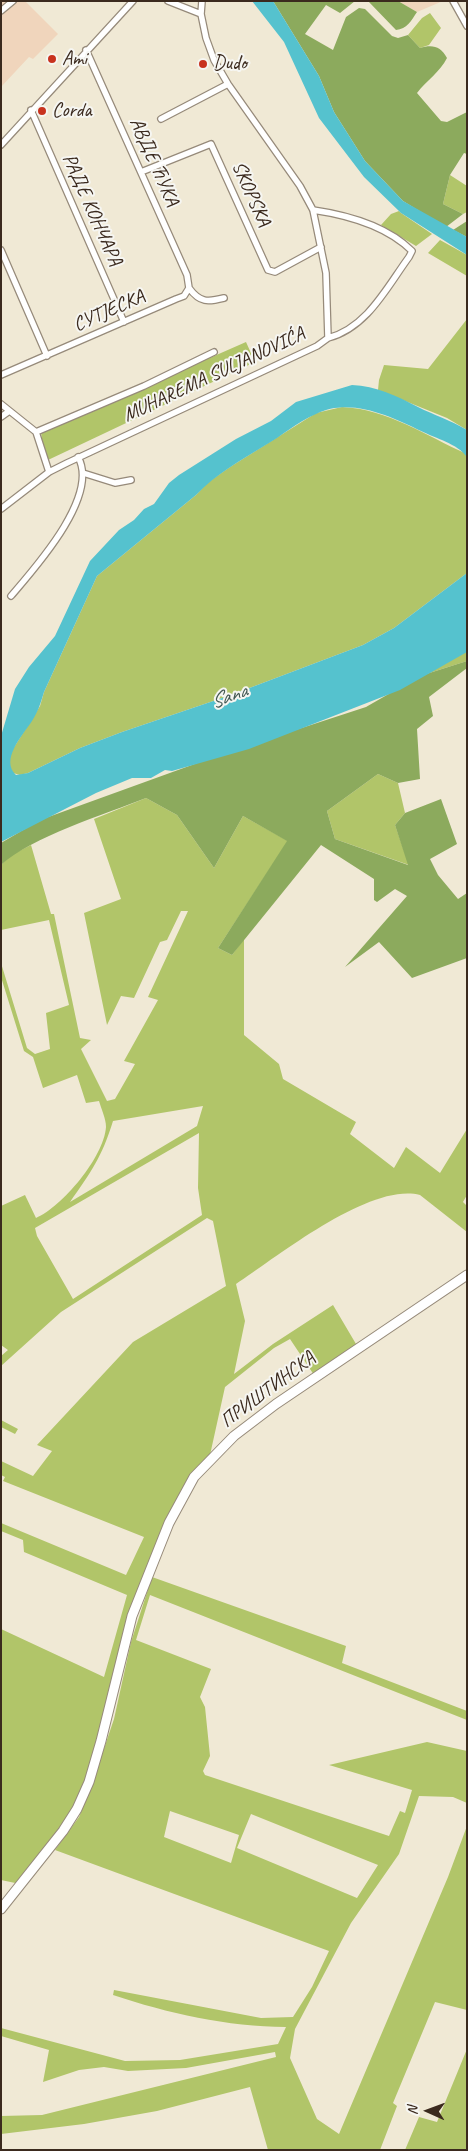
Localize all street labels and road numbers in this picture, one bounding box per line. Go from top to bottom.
street label: АВДЕ ЋУКА [124,114,184,210]
street label: РАДЕ КОНЧАРА [57,150,127,270]
street label: SKOPSKA [226,158,276,230]
street label: СУТЈЕСКА [70,285,148,337]
street label: MUHAREMA SULJANOVIĆA [119,322,309,428]
street label: ПРИШТИНСКА [216,1347,320,1433]

